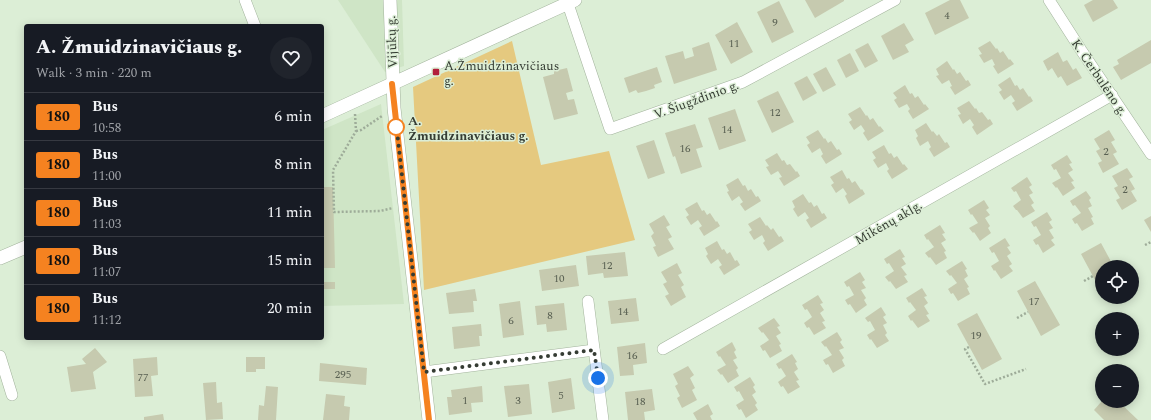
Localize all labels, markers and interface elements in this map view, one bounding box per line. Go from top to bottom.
house number: 4 [944,7,950,24]
house number: 9 [772,14,778,31]
street label: Vijūkų g. [381,15,403,69]
text: A. Žmuidzinavičiaus g. [36,33,242,62]
house number: 11 [729,35,740,52]
street label: K. Čerbulėno g. [1066,35,1132,120]
button: heart [270,37,312,79]
place label: A.Žmuidzinavičiaus g. [444,56,559,91]
text: Walk · 3 min · 220 m [36,63,152,83]
marker: A.Žmuidzinavičiaus g. [431,67,441,77]
street label: V. Šiugždinio g. [651,75,742,125]
text: Bus [92,95,118,118]
house number: 12 [770,104,781,121]
text: 6 min [274,105,312,128]
text: 180 [46,106,70,127]
place label: A. Žmuidzinavičiaus g. [408,111,529,146]
text: 10:58 [92,118,121,138]
marker: A. Žmuidzinavičiaus g. [387,118,405,136]
house number: 14 [722,121,733,138]
house number: 16 [680,140,691,157]
text: Bus [92,143,118,166]
house number: 2 [1103,143,1109,160]
text: 8 min [274,153,312,176]
text: 180 [46,154,70,175]
text: 11:00 [92,166,121,186]
house number: 2 [1122,181,1128,198]
text: Bus [92,191,118,214]
street label: Mikėnų aklg. [851,195,926,250]
text: 11 min [267,201,312,224]
text: 180 [46,202,70,223]
text: 11:03 [92,214,121,234]
text: Bus [92,239,118,262]
text: 15 min [267,249,312,272]
text: 180 [46,250,70,271]
house number: 12 [602,257,613,274]
map controls [1095,260,1139,408]
button: locate [1095,260,1139,304]
text: 11:07 [92,262,121,282]
house number: 10 [554,270,565,287]
text: Bus [92,287,118,310]
house number: 17 [1029,293,1040,310]
text: 20 min [267,297,312,320]
text: 180 [46,298,70,319]
house number: 14 [618,303,629,320]
house number: 8 [547,307,553,324]
text: 11:12 [92,310,121,330]
house number: 6 [508,312,514,329]
button: + [1095,312,1139,356]
house number: 19 [971,327,982,344]
house number: 16 [627,347,638,364]
button: − [1095,364,1139,408]
house number: 295 [335,366,351,383]
your location [588,368,608,388]
house number: 77 [138,369,149,386]
house number: 5 [558,387,564,404]
house number: 1 [462,392,468,409]
house number: 3 [515,392,521,409]
house number: 18 [635,393,646,410]

